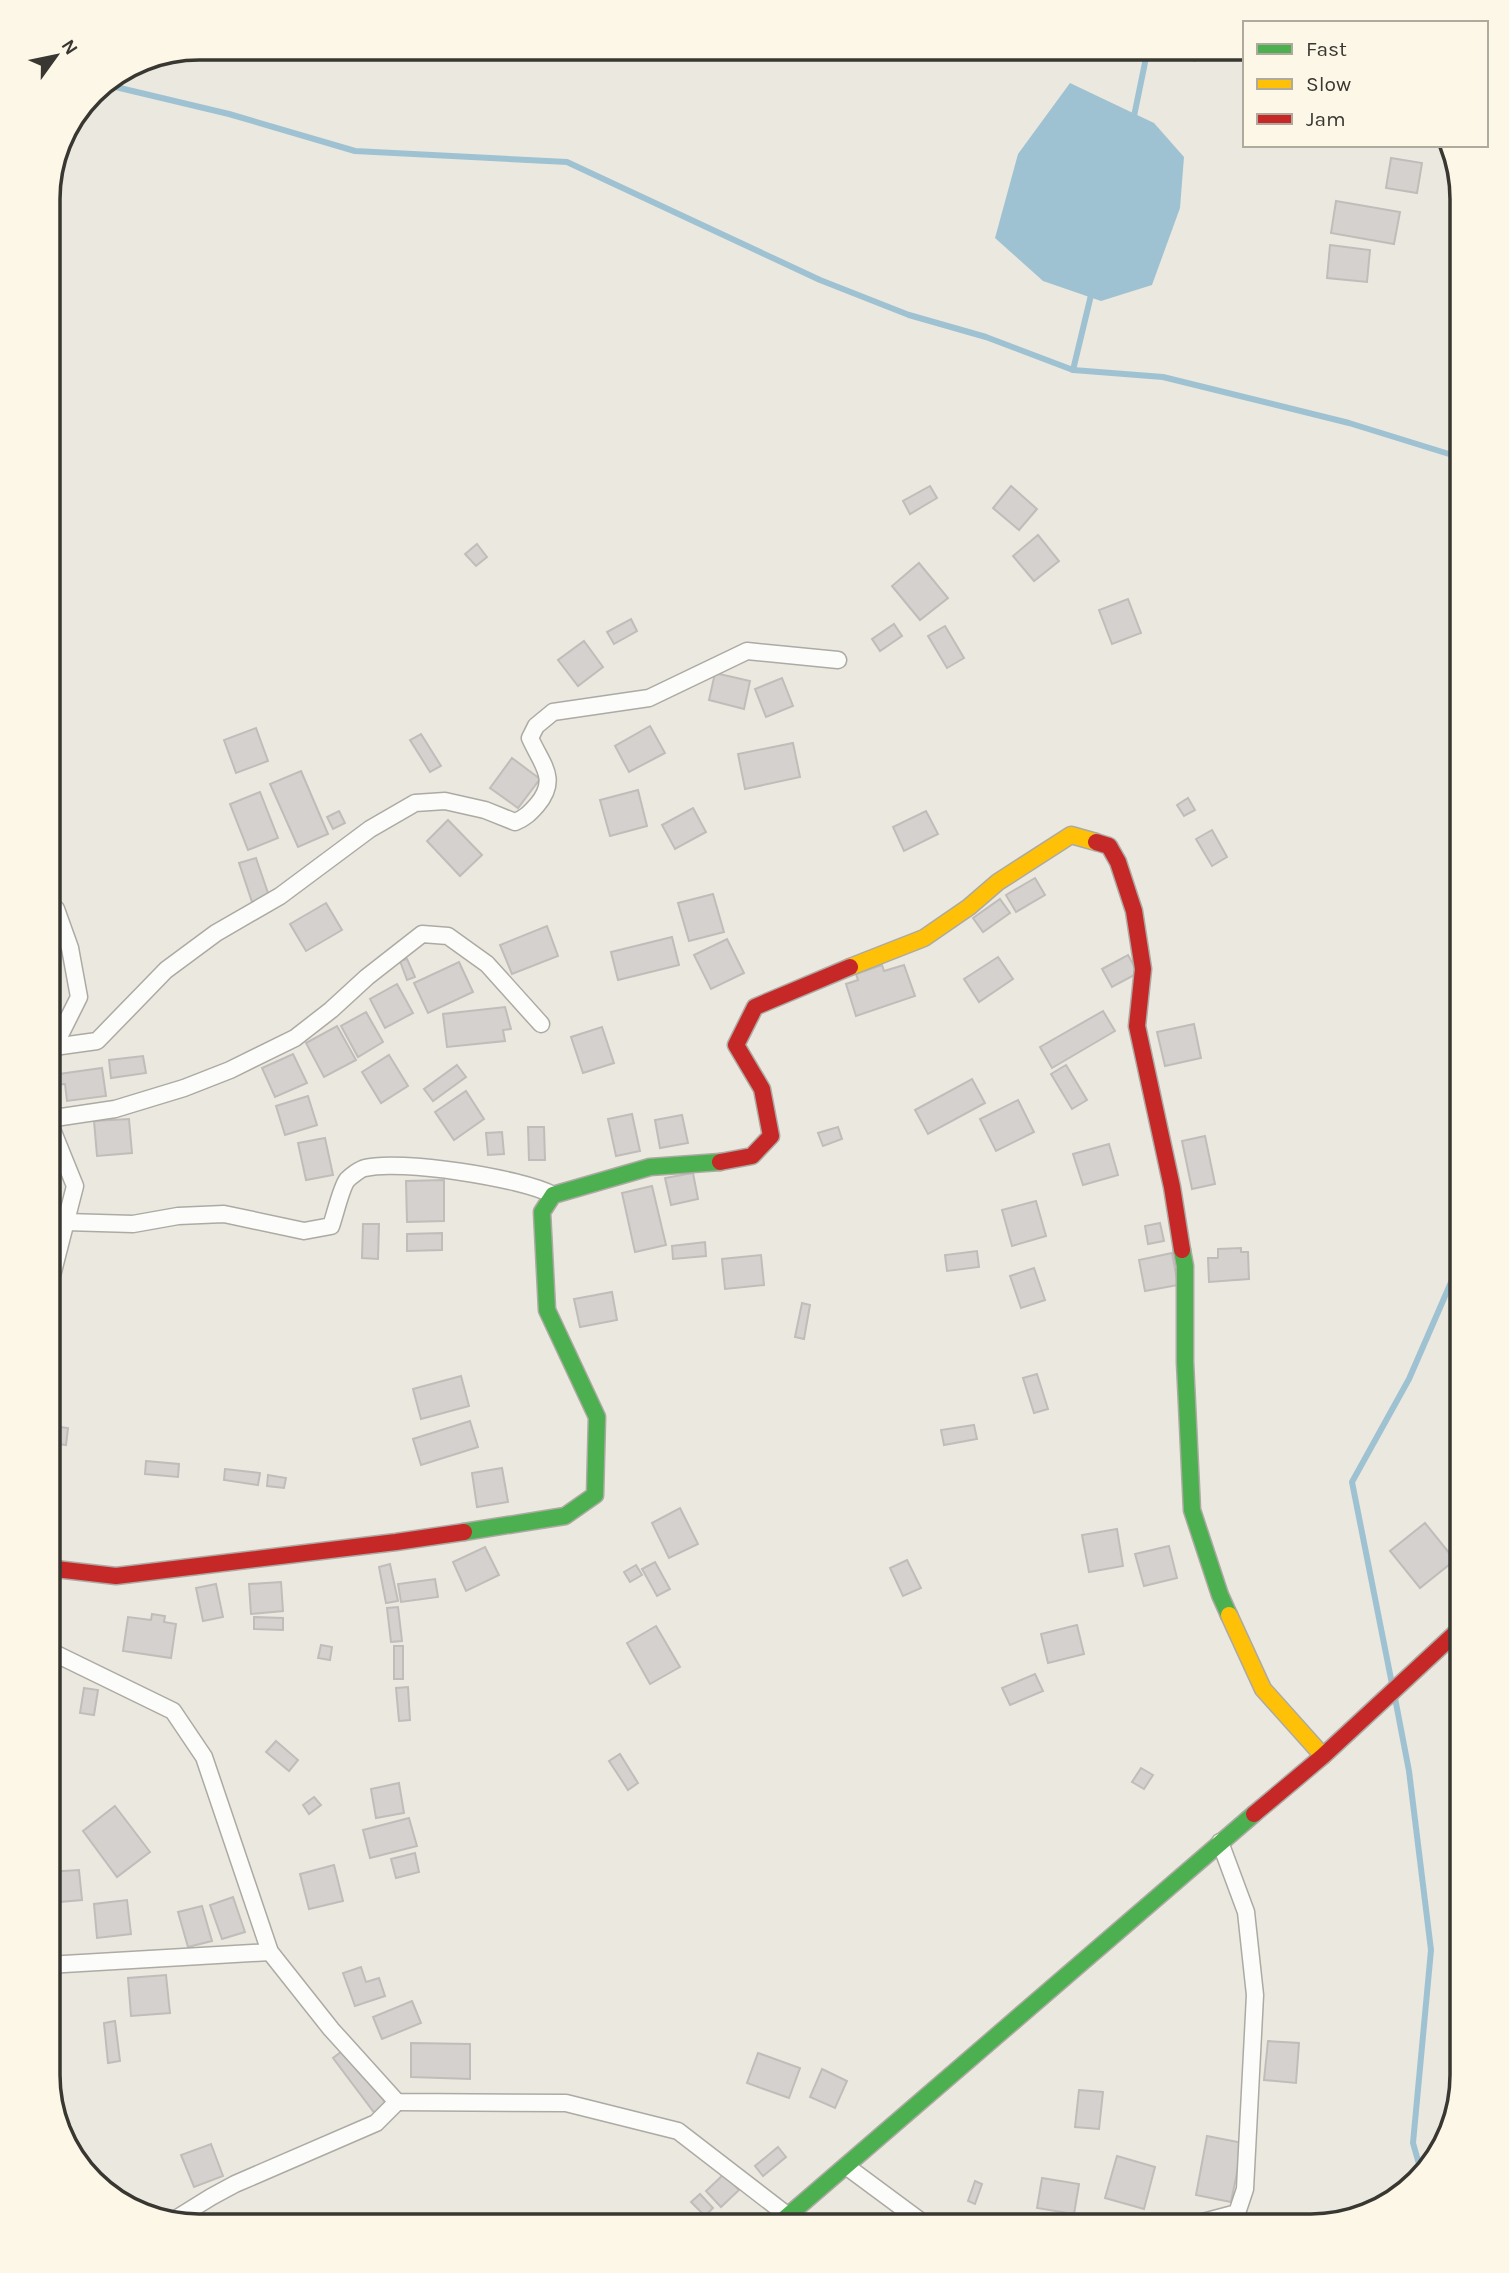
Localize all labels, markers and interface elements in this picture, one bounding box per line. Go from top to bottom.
north arrow [21,21,91,91]
legend [1243,21,1488,147]
text: N [56,36,82,59]
text: Fast [1306,37,1347,61]
text: Slow [1306,72,1351,96]
text: Jam [1306,107,1346,131]

